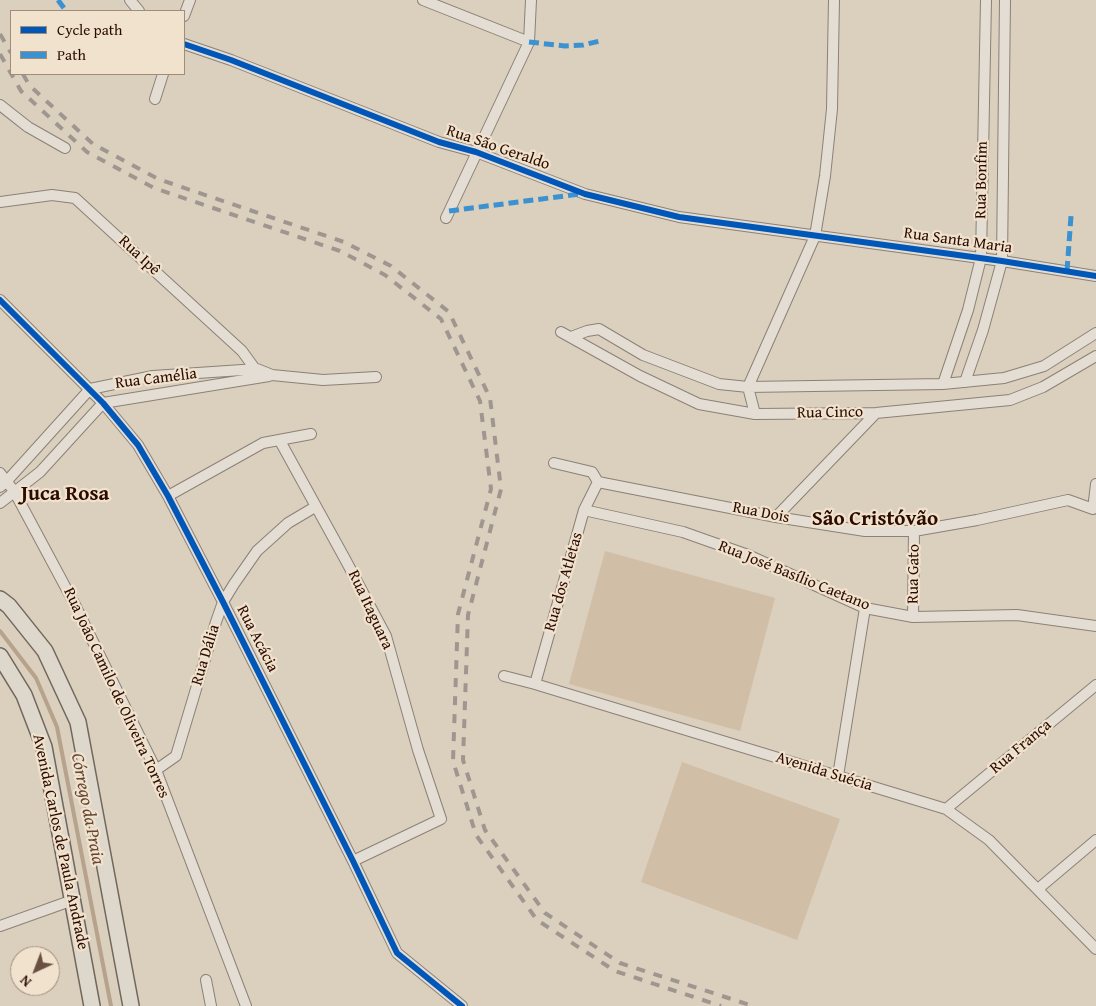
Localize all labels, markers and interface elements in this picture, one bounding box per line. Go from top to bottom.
legend [10,10,185,75]
text: Cycle path [57,19,123,40]
text: Path [57,44,86,65]
street label: Rua São Geraldo [444,121,552,175]
street label: Rua Bonfim [972,141,992,219]
street label: Rua Santa Maria [903,224,1013,258]
street label: Rua Ipê [114,232,164,280]
street label: Rua Camélia [114,364,198,394]
street label: Rua Cinco [797,403,863,423]
district label: Juca Rosa [21,482,109,508]
street label: Rua Dois [731,498,791,528]
district label: São Cristóvão [812,507,938,533]
street label: Rua dos Atletas [541,530,587,634]
street label: Rua José Basílio Caetano [715,537,873,615]
street label: Rua Gato [904,544,924,604]
street label: Rua Itaguara [343,567,397,653]
street label: Rua João Camilo de Oliveira Torres [59,585,173,801]
street label: Rua Acácia [232,602,282,676]
street label: Rua Dália [188,622,224,688]
street label: Rua França [986,716,1056,778]
street label: Avenida Carlos de Paula Andrade [28,733,92,951]
street label: Avenida Suécia [773,748,875,796]
water label: Córrego da Praia [66,751,108,867]
north arrow [10,946,60,996]
text: N [15,971,36,992]

